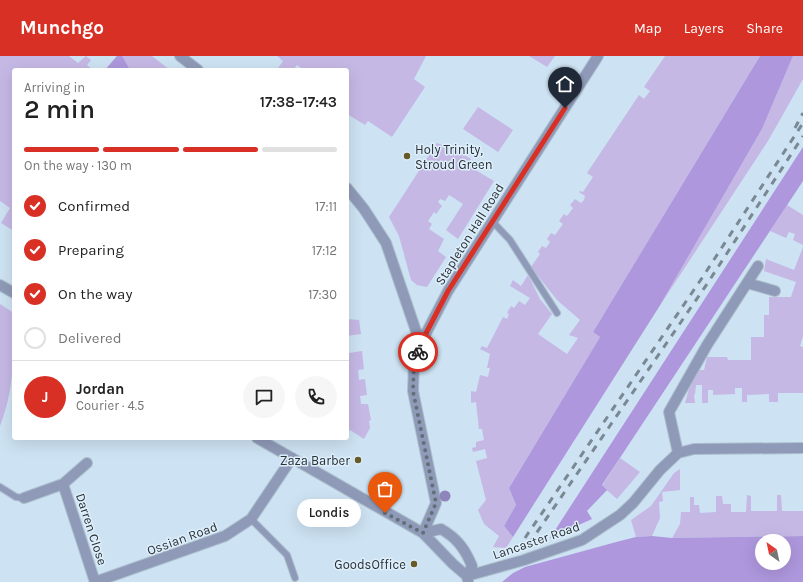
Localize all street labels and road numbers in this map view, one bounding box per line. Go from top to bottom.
street label: Stapleton Hall Road [432,181,507,288]
street label: Darren Close [73,491,110,567]
street label: Ossian Road [145,519,219,558]
street label: Lancaster Road [491,519,582,562]

